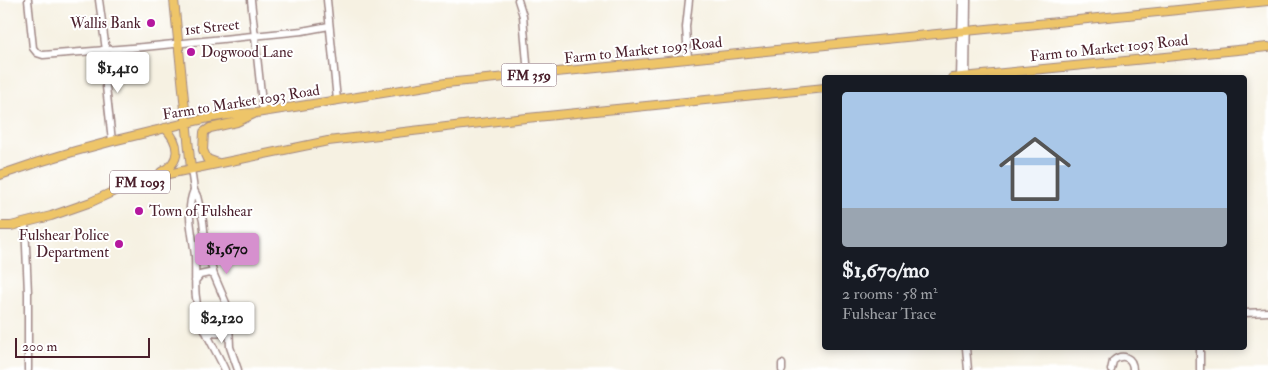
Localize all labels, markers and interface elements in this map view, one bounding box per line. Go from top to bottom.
place label: Wallis Bank [69,14,141,33]
street label: 1st Street [184,15,240,40]
marker: Wallis Bank [145,17,157,29]
street label: Farm to Market 1093 Road [1029,31,1190,66]
street label: Farm to Market 1093 Road [563,33,724,68]
place label: Dogwood Lane [201,43,293,62]
marker: Dogwood Lane [185,46,197,58]
pin: $1,410 [77,52,159,94]
text: $1,410 [97,58,139,78]
road number: FM 359 [502,64,556,86]
street label: Farm to Market 1093 Road [161,81,322,124]
icon: home [990,124,1080,214]
road number: FM 1093 [110,170,170,193]
place label: Town of Fulshear [149,202,253,221]
marker: Town of Fulshear [133,205,145,217]
place label: Fulshear Police Department [19,226,109,263]
pin: $1,670 [186,232,268,275]
marker: Fulshear Police Department [113,238,125,250]
text: $1,670 [206,239,248,259]
text: $1,670/mo [842,257,929,284]
text: 2 rooms · 58 m² [842,284,937,304]
pin: $2,120 [181,302,263,344]
text: Fulshear Trace [842,304,936,324]
text: $2,120 [201,308,244,328]
scale bar [15,335,150,358]
text: 200 m [22,338,57,355]

